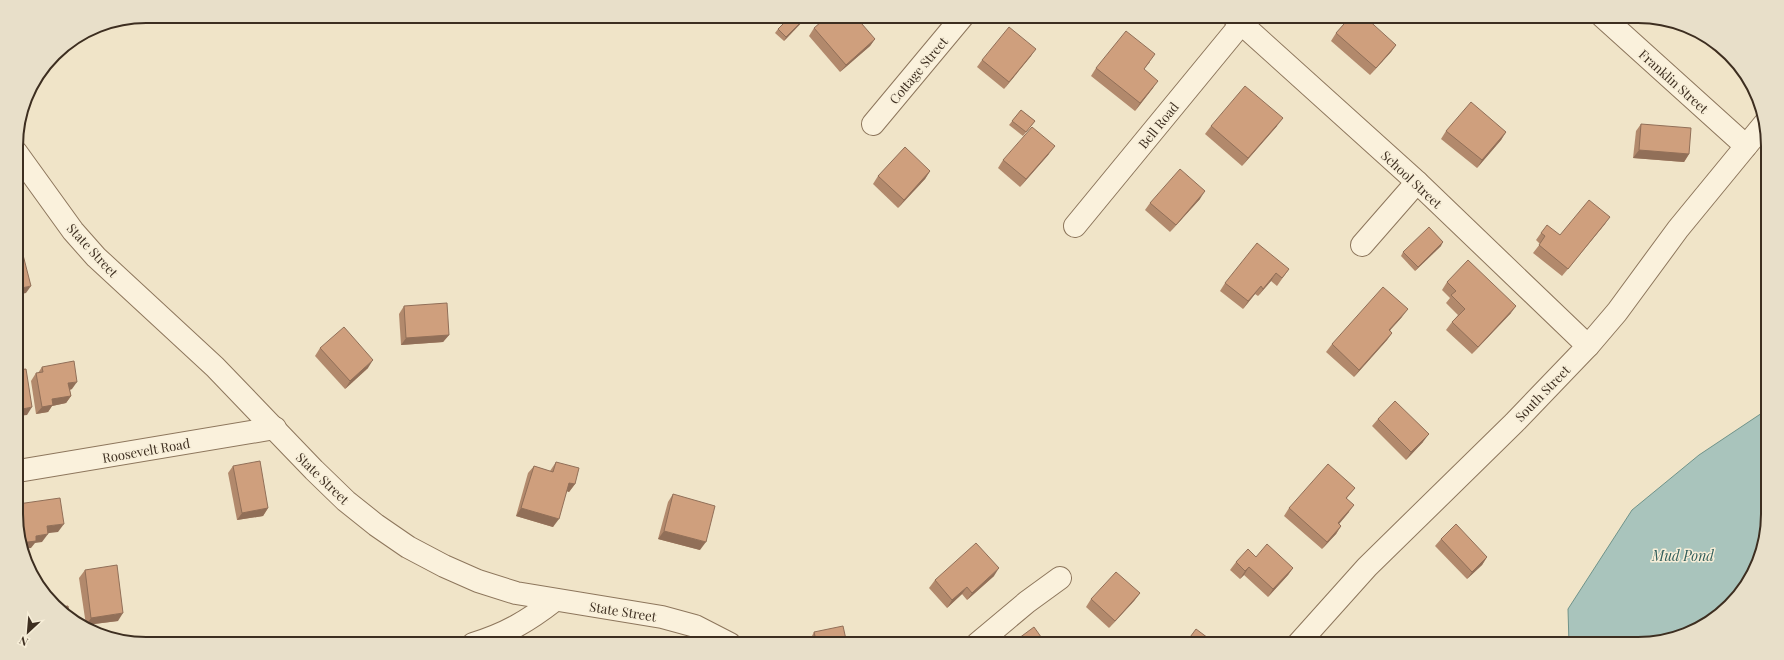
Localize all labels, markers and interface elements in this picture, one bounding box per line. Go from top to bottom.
street label: Cottage Street [885,33,951,107]
street label: Franklin Street [1636,45,1713,117]
street label: Bell Road [1134,98,1182,152]
street label: School Street [1378,147,1446,212]
street label: State Street [64,220,122,281]
street label: South Street [1511,361,1573,425]
street label: Roosevelt Road [101,434,192,466]
street label: State Street [293,448,353,508]
water label: Mud Pond [1651,546,1714,565]
street label: State Street [588,597,658,625]
north arrow [8,612,48,652]
text: N [16,633,30,650]

